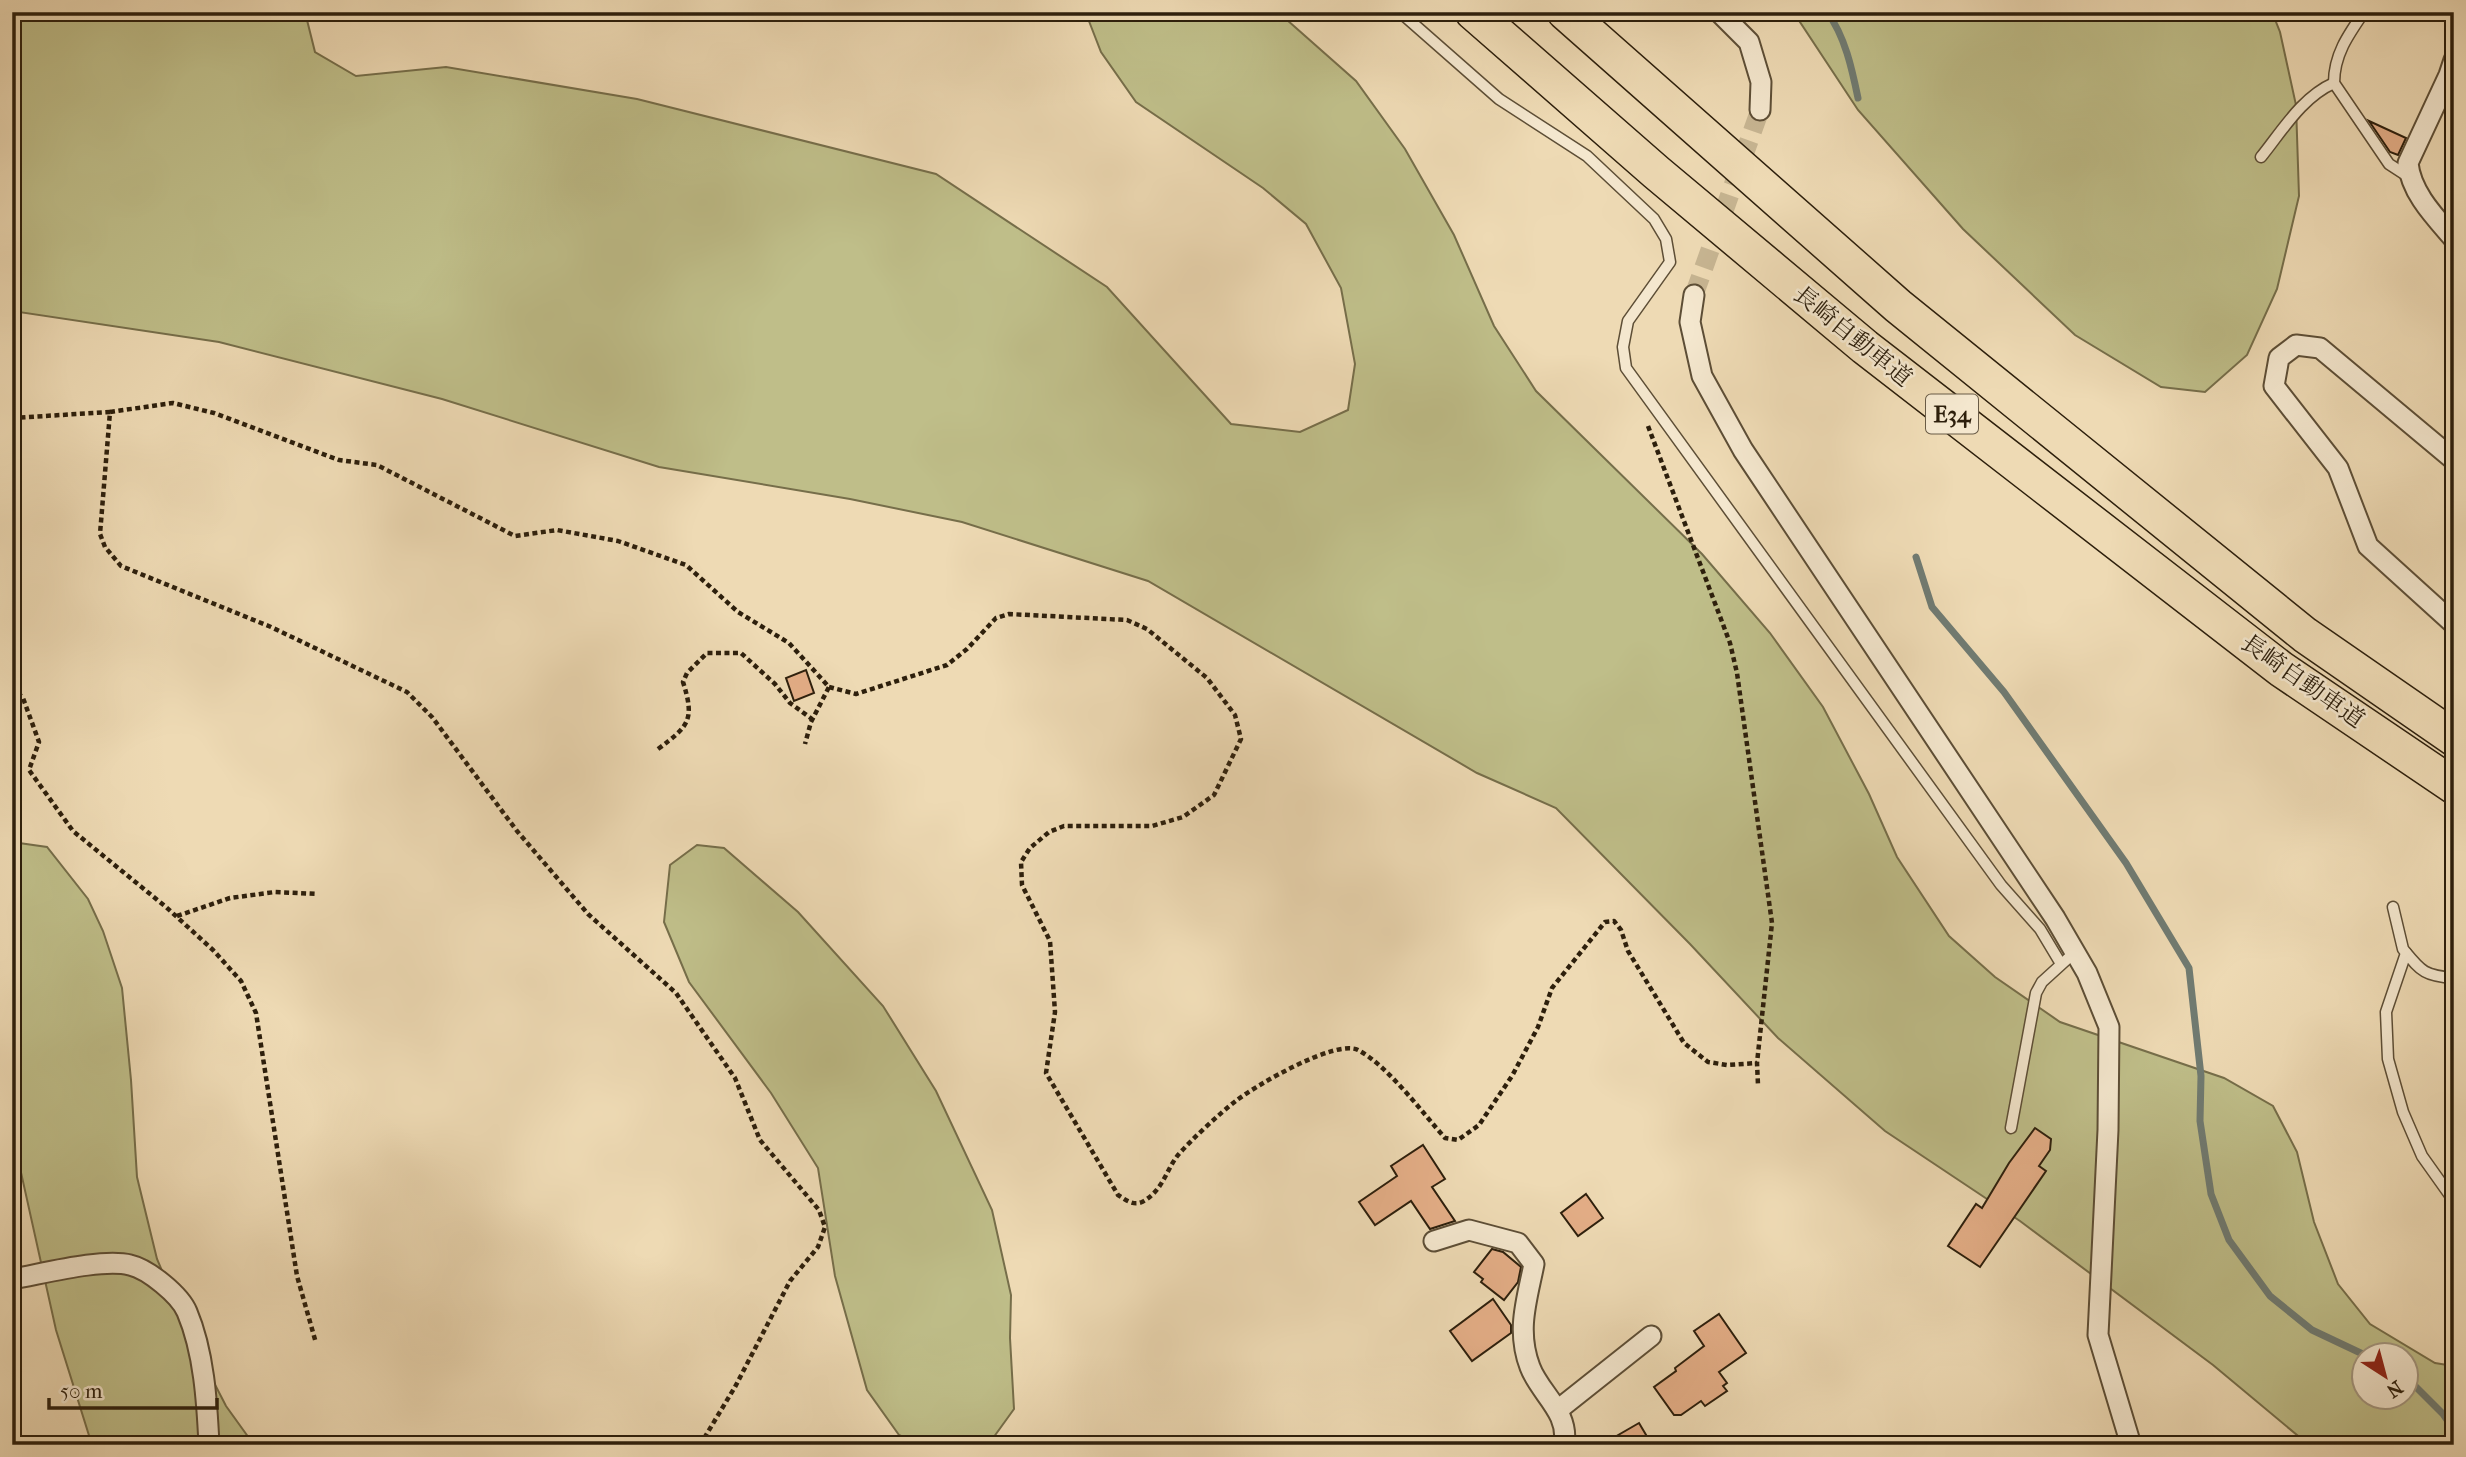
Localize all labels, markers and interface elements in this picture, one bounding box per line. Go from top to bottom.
street label: 長崎自動車道 [1788,280,1918,392]
road number: E34 [1926,394,1978,434]
street label: 長崎自動車道 [2236,628,2370,734]
north arrow [2350,1342,2420,1412]
scale bar [49,1366,217,1410]
text: N [2382,1376,2407,1402]
text: 50 m [60,1379,103,1403]

